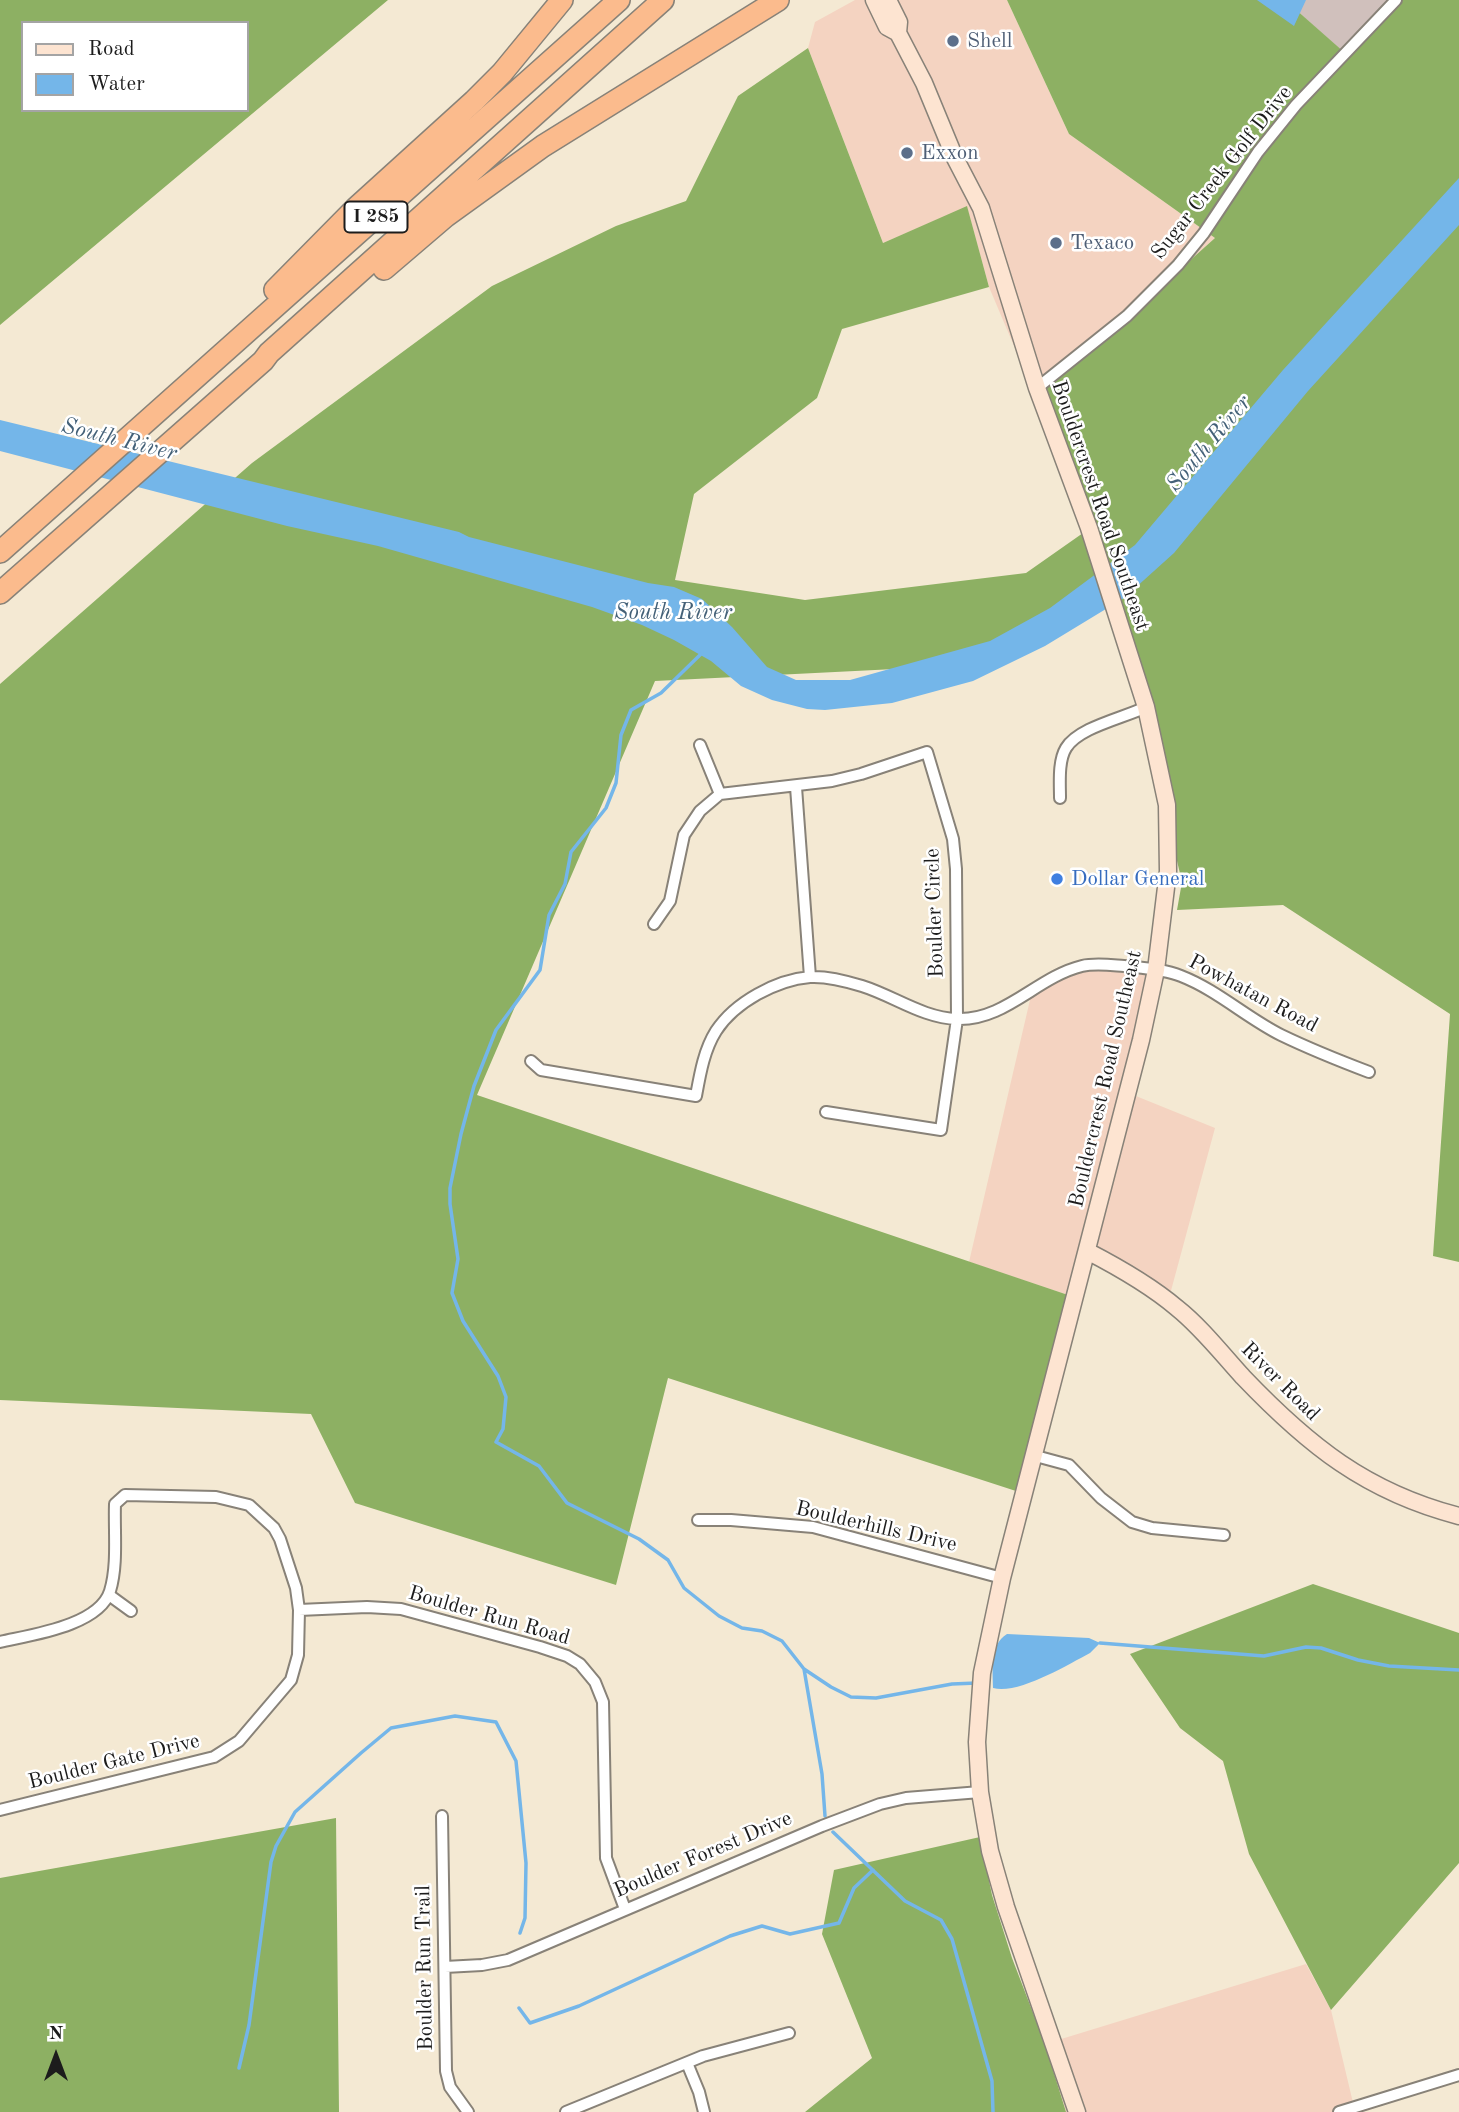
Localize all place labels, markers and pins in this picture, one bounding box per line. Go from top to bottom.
place label: Shell [967,28,1012,54]
marker: Shell [945,33,961,49]
place label: Exxon [921,140,979,166]
marker: Exxon [899,145,915,161]
place label: Texaco [1070,230,1134,256]
marker: Texaco [1048,235,1064,251]
place label: Dollar General [1071,866,1204,892]
marker: Dollar General [1049,871,1065,887]

